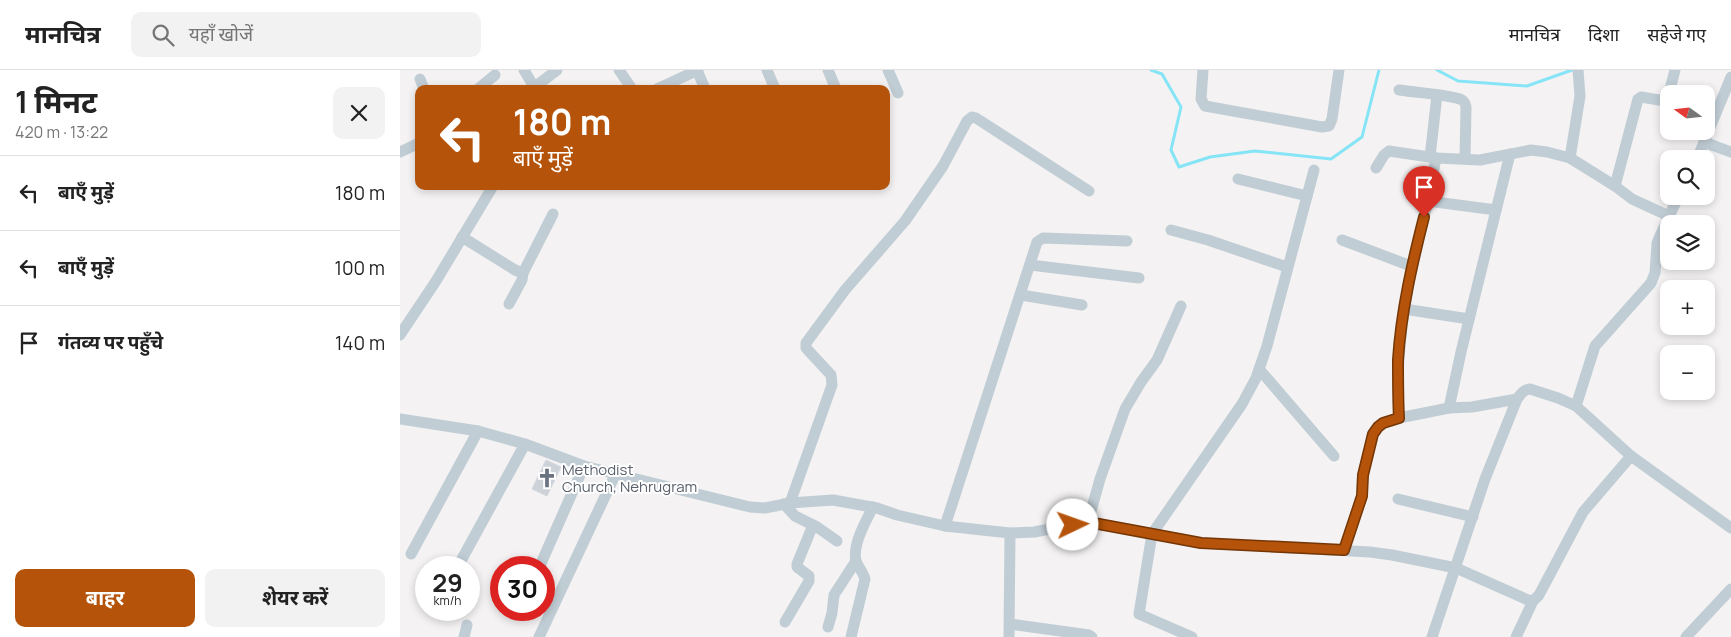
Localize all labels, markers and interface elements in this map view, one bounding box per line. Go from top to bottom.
search box [131,12,481,57]
text: मानचित्र [25,17,101,50]
icon: search [149,21,177,49]
text: यहाँ खोजें [189,21,253,47]
text: मानचित्र [1509,22,1560,46]
text: दिशा [1588,22,1619,46]
text: सहेजे गए [1647,22,1706,46]
text: 1 मिनट [15,81,97,122]
north arrow [1660,85,1715,140]
map controls [1660,85,1715,400]
button: close [333,87,385,139]
text: 180 m [513,98,611,146]
icon: left [430,105,495,170]
text: 420 m · 13:22 [15,121,108,143]
text: बाएँ मुड़ें [513,143,573,173]
button: search [1660,150,1715,205]
pin [1403,166,1445,217]
icon: arrive [1410,173,1438,201]
icon: left [15,179,43,207]
text: बाएँ मुड़ें [58,179,114,205]
text: 180 m [335,180,385,206]
button: layers [1660,215,1715,270]
icon: left [15,254,43,282]
text: बाएँ मुड़ें [58,254,114,280]
text: 100 m [334,255,385,281]
button: + [1660,280,1715,335]
icon: arrive [15,329,43,357]
text: गंतव्य पर पहुँचे [58,329,163,355]
text: 140 m [335,330,385,356]
button: − [1660,345,1715,400]
place label: Methodist Church, Nehrugram [562,459,697,497]
church icon: Methodist Church, Nehrugram [536,467,558,489]
position arrow [1046,498,1098,550]
speed limit sign: 30 [490,556,555,621]
text: 29 [432,565,463,600]
button: बाहर [15,569,195,627]
button: शेयर करें [205,569,385,627]
text: km/h [434,592,461,609]

